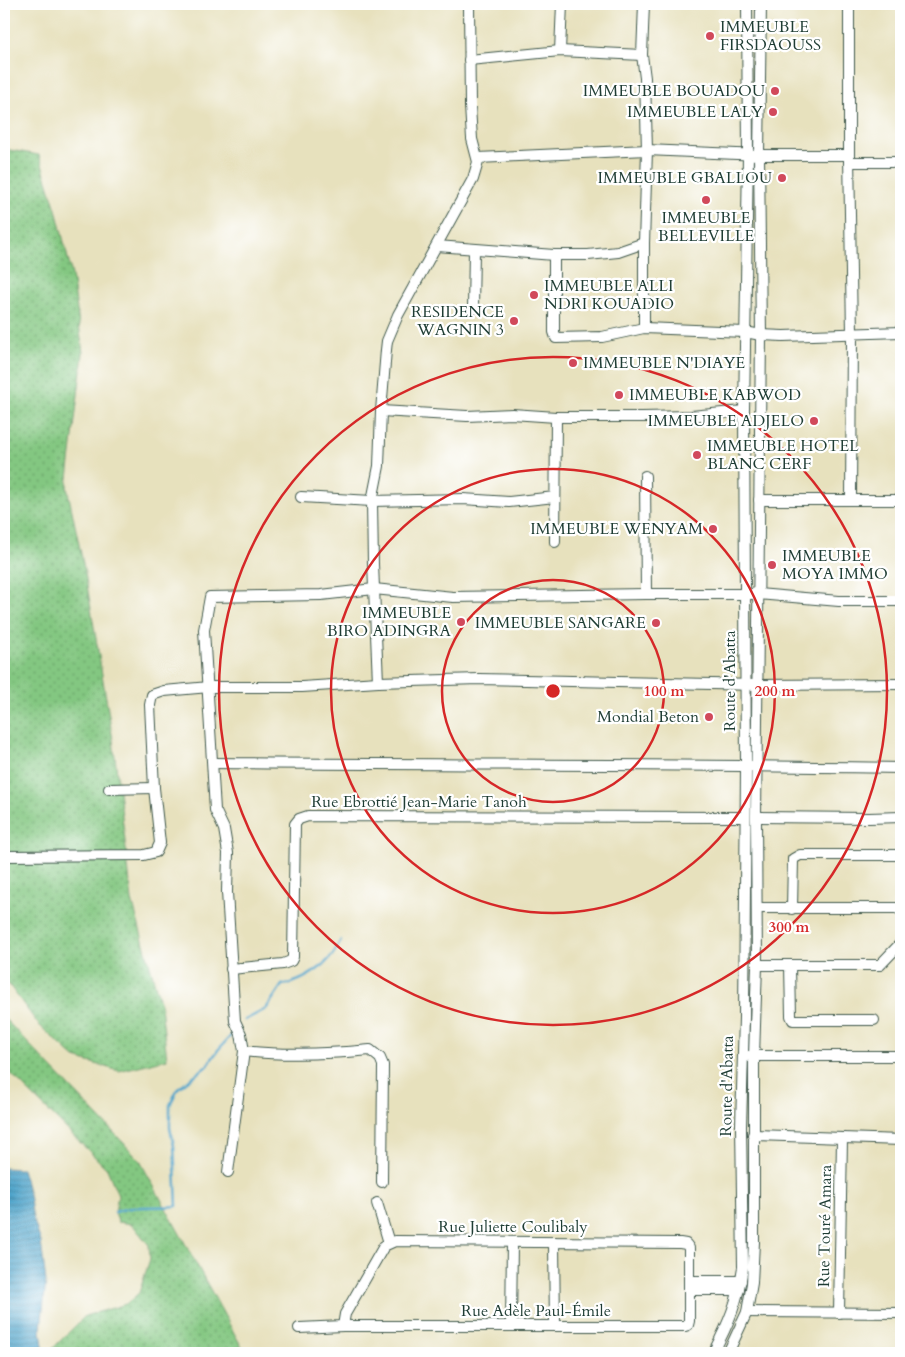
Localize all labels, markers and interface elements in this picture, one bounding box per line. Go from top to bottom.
place label: IMMEUBLE FIRSDAOUSS [720,16,821,56]
marker: IMMEUBLE FIRSDAOUSS [704,30,716,42]
place label: IMMEUBLE BOUADOU [583,80,765,102]
marker: IMMEUBLE BOUADOU [769,85,781,97]
place label: IMMEUBLE LALY [627,101,763,123]
marker: IMMEUBLE LALY [767,106,779,118]
place label: IMMEUBLE GBALLOU [598,167,772,189]
marker: IMMEUBLE GBALLOU [776,172,788,184]
marker: IMMEUBLE BELLEVILLE [700,194,712,206]
place label: IMMEUBLE BELLEVILLE [658,207,754,247]
place label: IMMEUBLE ALLI NDRI KOUADIO [544,275,674,315]
marker: IMMEUBLE ALLI NDRI KOUADIO [528,289,540,301]
place label: RESIDENCE WAGNIN 3 [411,301,504,341]
marker: RESIDENCE WAGNIN 3 [508,315,520,327]
place label: IMMEUBLE N'DIAYE [583,352,745,374]
marker: IMMEUBLE N'DIAYE [567,357,579,369]
place label: IMMEUBLE KABWOD [629,384,801,406]
marker: IMMEUBLE KABWOD [613,389,625,401]
place label: IMMEUBLE ADJELO [648,410,804,432]
marker: IMMEUBLE ADJELO [808,415,820,427]
place label: IMMEUBLE HOTEL BLANC CERF [707,435,859,475]
marker: IMMEUBLE HOTEL BLANC CERF [691,449,703,461]
place label: IMMEUBLE WENYAM [530,518,703,540]
marker: IMMEUBLE WENYAM [707,523,719,535]
place label: IMMEUBLE MOYA IMMO [782,545,888,585]
marker: IMMEUBLE MOYA IMMO [766,559,778,571]
place label: IMMEUBLE BIRO ADINGRA [327,602,452,642]
place label: IMMEUBLE SANGARE [475,612,646,634]
marker: IMMEUBLE BIRO ADINGRA [455,616,467,628]
marker: IMMEUBLE SANGARE [650,617,662,629]
street label: Route d'Abatta [719,630,741,732]
text: 100 m [644,681,685,701]
text: 200 m [755,681,796,701]
centre of rings [544,682,562,700]
place label: Mondial Beton [597,706,699,728]
marker: Mondial Beton [703,711,715,723]
street label: Rue Ebrottié Jean-Marie Tanoh [311,791,527,813]
text: 300 m [769,917,810,937]
street label: Route d'Abatta [715,1035,739,1137]
street label: Rue Touré Amara [813,1164,837,1287]
street label: Rue Juliette Coulibaly [438,1216,588,1238]
street label: Rue Adèle Paul-Émile [461,1300,611,1322]

